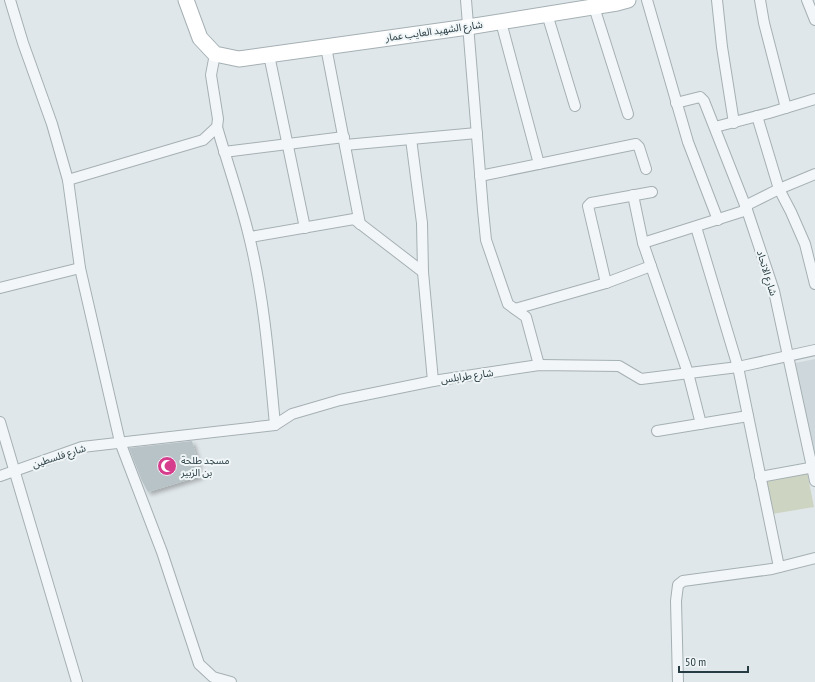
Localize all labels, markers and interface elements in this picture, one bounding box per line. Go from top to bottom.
street label: شارع الشهيد العايب عمار [384,18,484,45]
street label: شارع الاتحاد [753,249,780,298]
street label: شارع طرابلس [440,366,494,387]
street label: شارع فلسطين [30,441,88,472]
place label: مسجد طلحة بن الزبير [180,454,230,479]
mosque icon: مسجد طلحة بن الزبير [156,455,178,477]
scale bar [679,648,748,674]
text: 50 m [685,654,706,669]

